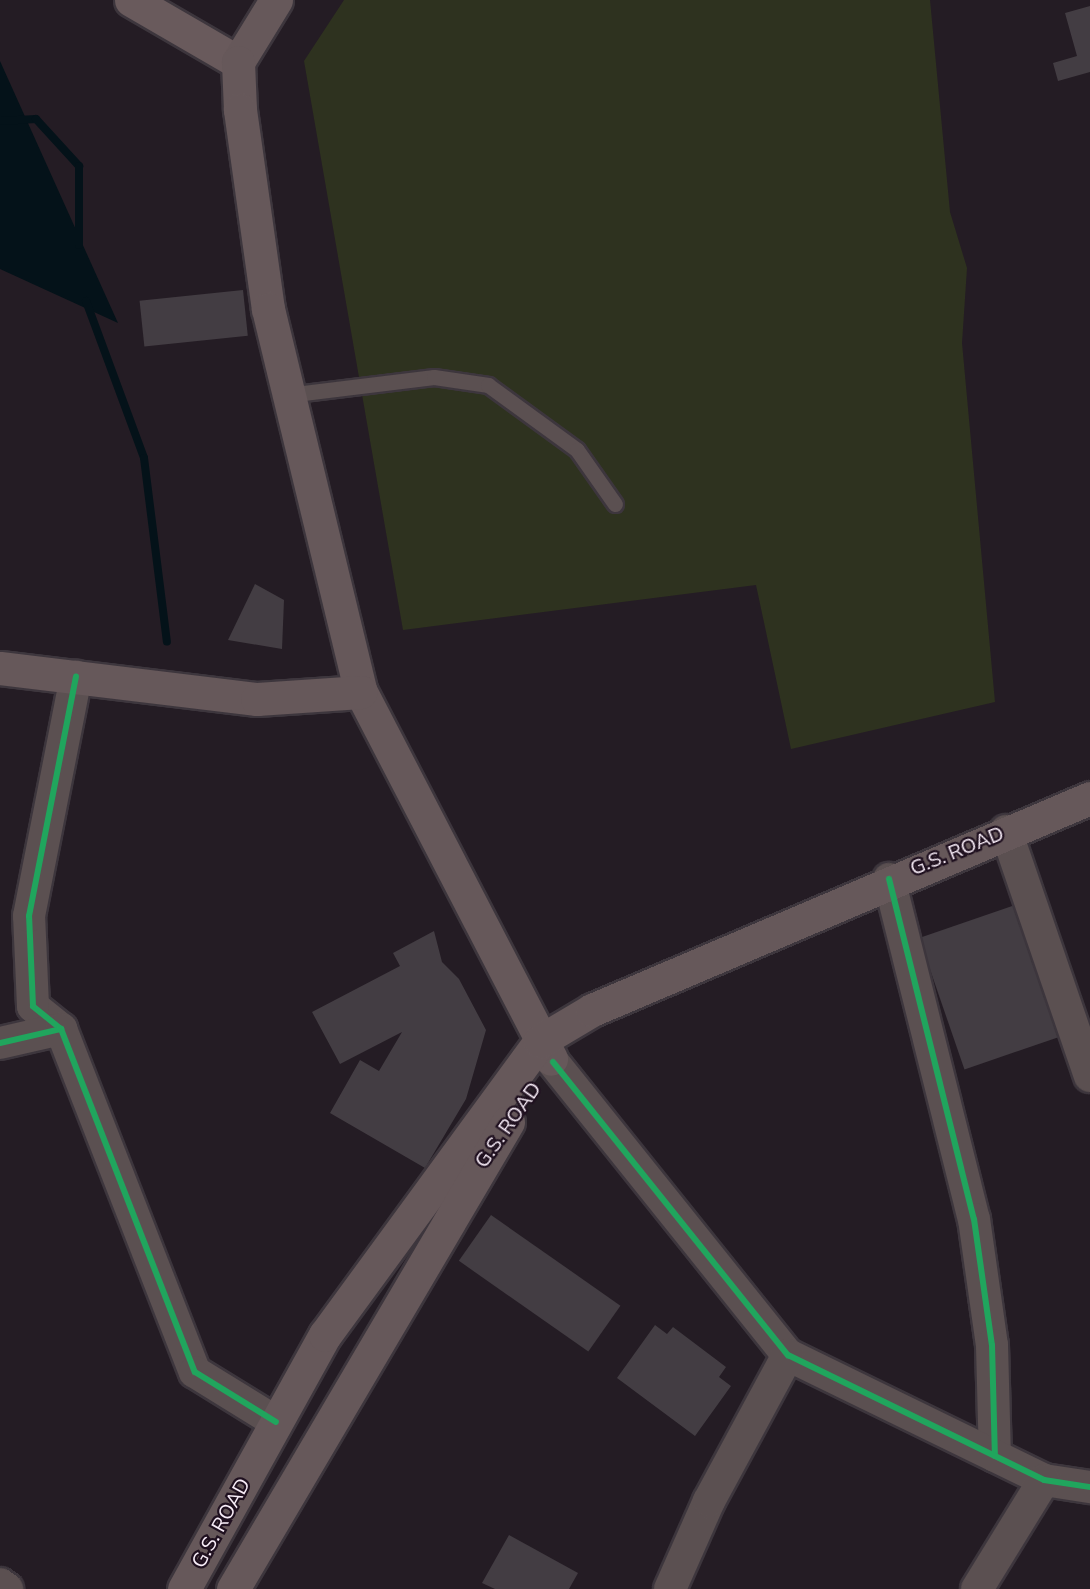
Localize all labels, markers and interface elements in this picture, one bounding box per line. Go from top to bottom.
street label: G.S. ROAD [907,821,1007,881]
street label: G.S. ROAD [470,1078,546,1172]
street label: G.S. ROAD [187,1474,255,1572]

